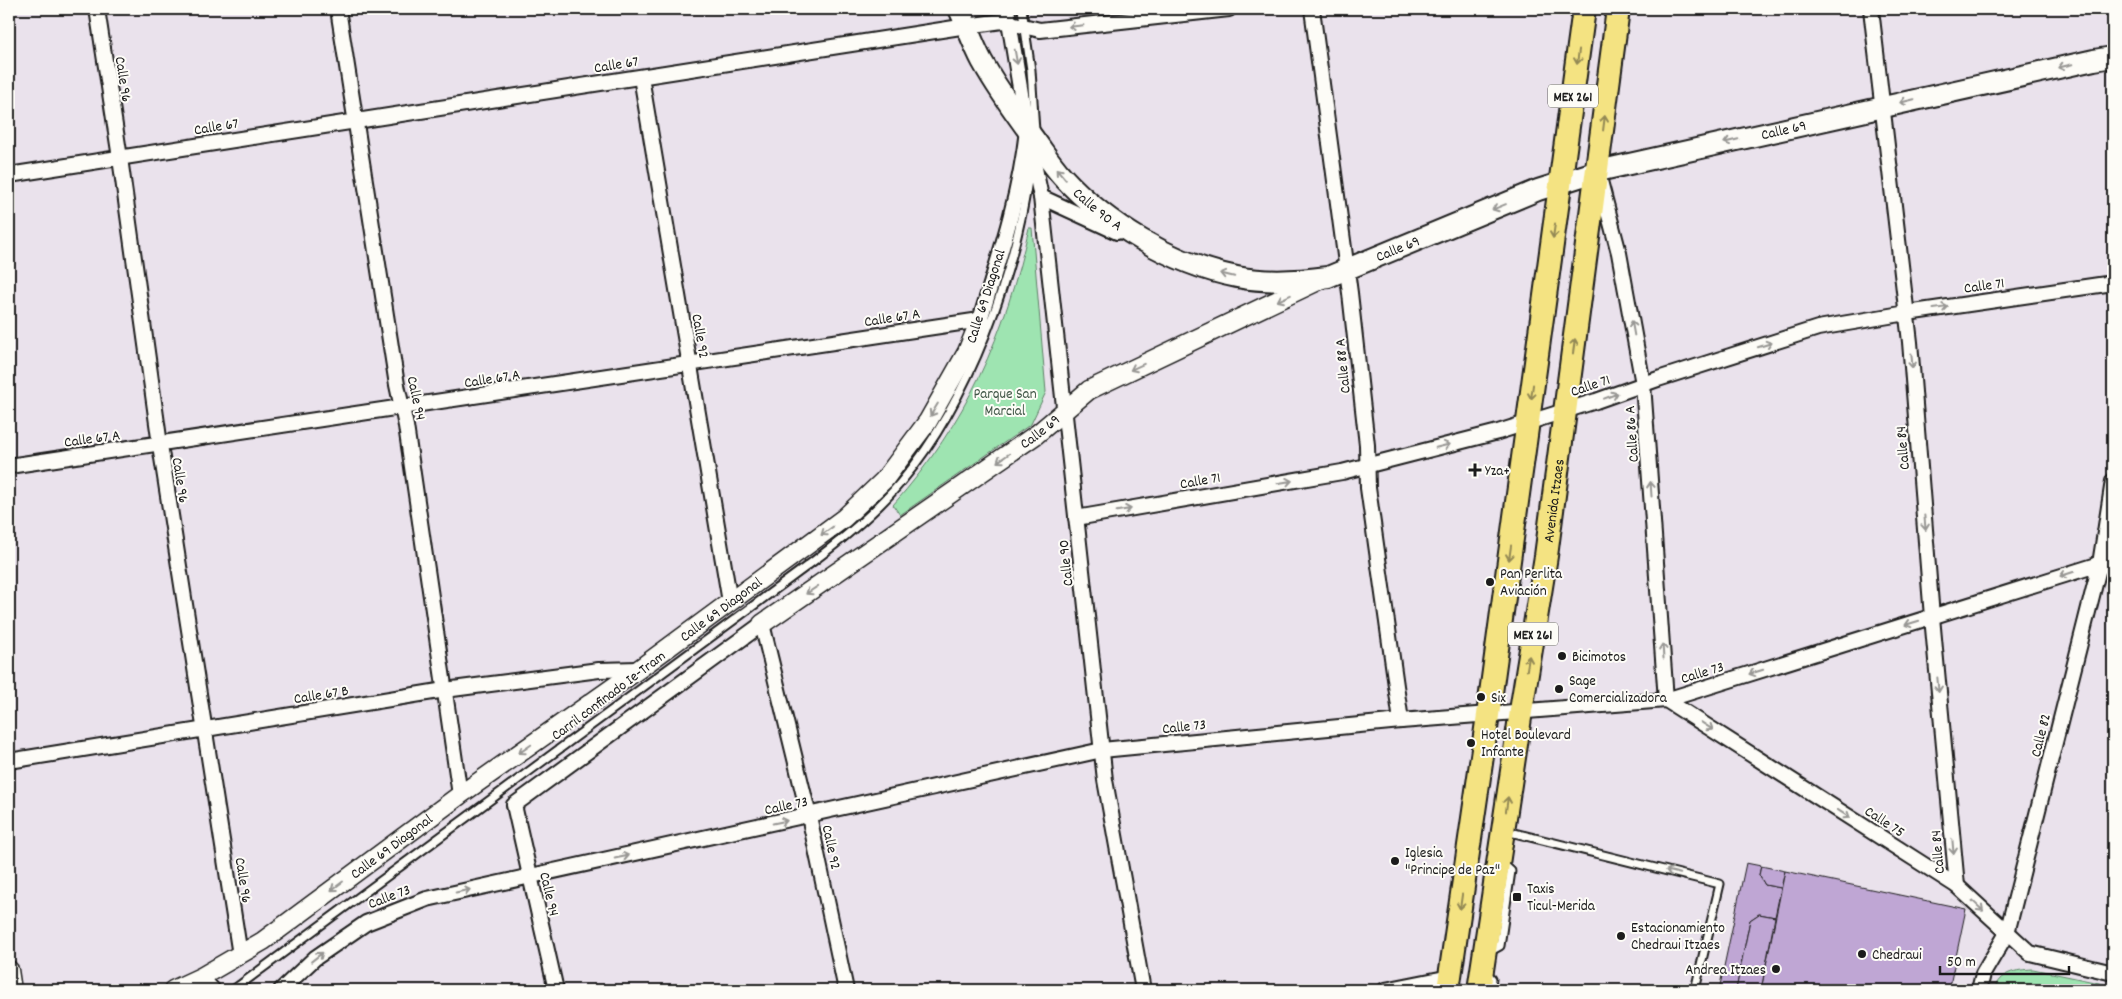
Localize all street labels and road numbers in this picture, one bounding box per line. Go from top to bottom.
street label: Calle 67 [593,52,640,80]
street label: Calle 96 [108,55,136,104]
road number: MEX 261 [1548,84,1598,108]
street label: Calle 67 [193,114,240,142]
street label: Calle 69 [1759,116,1809,147]
street label: Calle 90 A [1067,184,1126,237]
street label: Calle 69 [1373,231,1424,269]
street label: Calle 69 Diagonal [961,246,1013,346]
street label: Calle 71 [1963,273,2006,301]
street label: Calle 67 A [863,304,922,334]
street label: Calle 92 [684,312,714,360]
street label: Calle 88 A [1330,337,1358,394]
street label: Calle 67 A [463,365,522,395]
street label: Calle 71 [1568,370,1613,404]
street label: Calle 94 [400,374,430,423]
street label: Calle 86 A [1620,405,1646,463]
street label: Calle 69 [1016,410,1066,456]
street label: Calle 67 A [63,425,122,455]
street label: Calle 84 [1891,425,1917,471]
street label: Calle 96 [165,456,193,505]
street label: Avenida Itzaes [1539,458,1572,544]
street label: Calle 71 [1178,468,1222,496]
street label: Calle 90 [1054,538,1080,587]
street label: Calle 69 Diagonal [676,572,768,648]
road number: MEX 261 [1508,622,1558,646]
street label: Carril confinado Ie-Tram [547,646,671,747]
street label: Calle 73 [1678,657,1727,691]
street label: Calle 67 B [292,681,350,711]
street label: Calle 82 [2026,711,2058,760]
street label: Calle 73 [1161,715,1207,741]
street label: Calle 73 [763,792,810,822]
street label: Calle 75 [1859,801,1909,844]
street label: Calle 69 Diagonal [346,809,438,886]
street label: Calle 92 [815,823,845,872]
street label: Calle 84 [1926,829,1952,875]
street label: Calle 96 [228,856,256,905]
street label: Calle 94 [532,870,564,919]
street label: Calle 73 [365,880,414,916]

